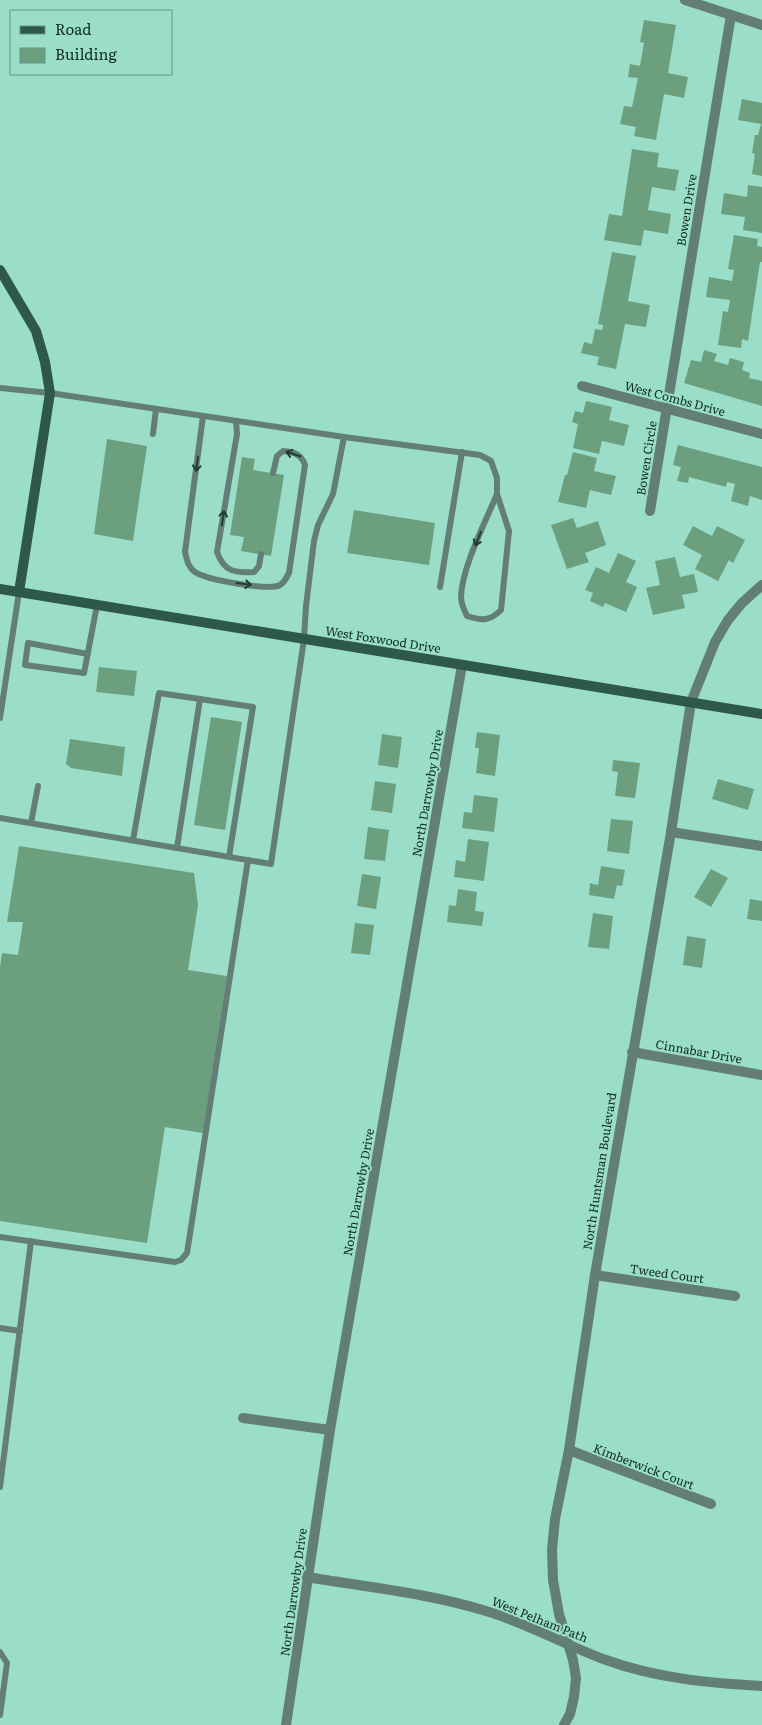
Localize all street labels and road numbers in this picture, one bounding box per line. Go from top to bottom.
street label: Bowen Drive [671,173,701,247]
street label: West Combs Drive [623,376,727,420]
street label: Bowen Circle [631,419,661,497]
street label: West Foxwood Drive [324,621,442,657]
street label: North Darrowby Drive [407,728,447,858]
street label: Cinnabar Drive [654,1035,744,1067]
street label: North Huntsman Boulevard [578,1090,620,1251]
street label: North Darrowby Drive [338,1127,378,1257]
street label: Tweed Court [629,1259,705,1287]
street label: Kimberwick Court [591,1438,697,1494]
street label: North Darrowby Drive [275,1527,311,1657]
street label: West Pelham Path [489,1591,591,1647]

